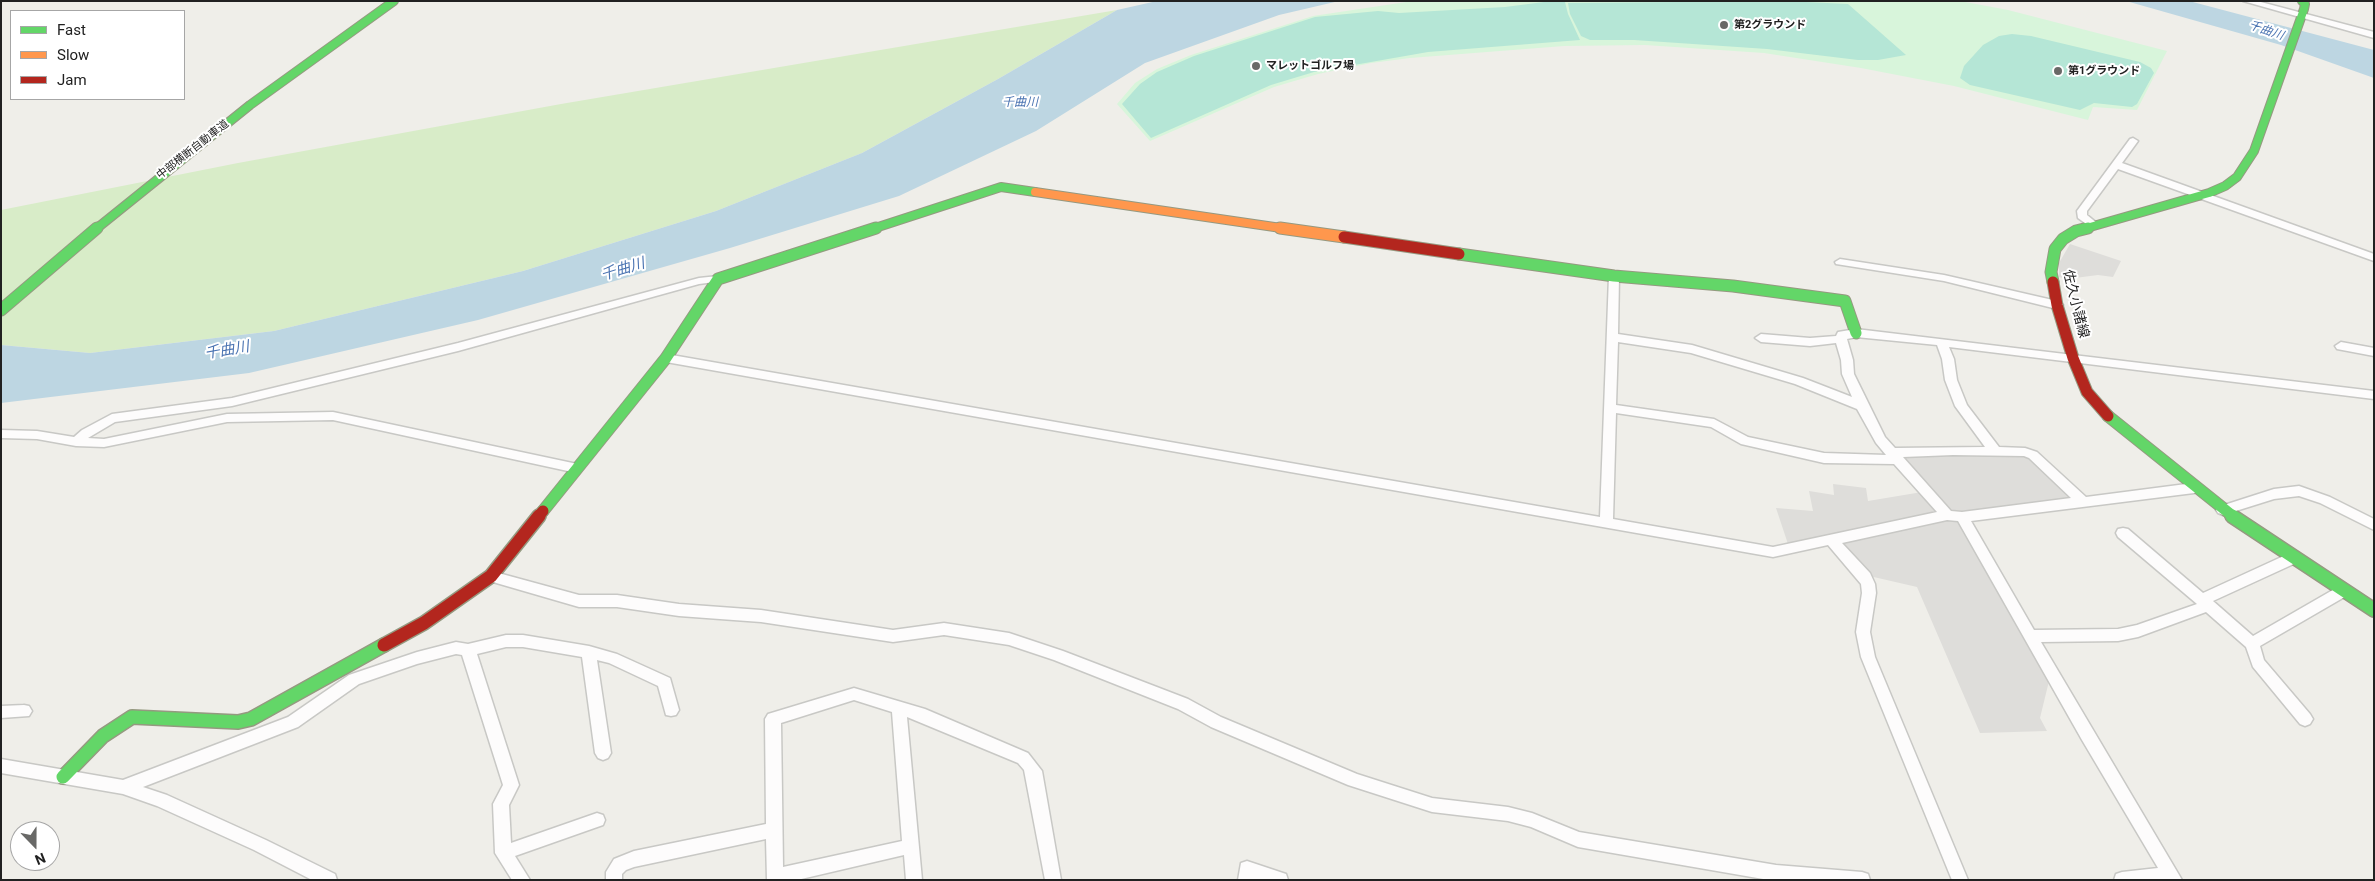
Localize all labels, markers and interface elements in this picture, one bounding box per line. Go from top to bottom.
legend [10,10,185,100]
place label: 第2グラウンド [1734,18,1806,32]
water label: 千曲川 [2247,18,2285,44]
marker: 第2グラウンド [1718,19,1730,31]
text: Fast [57,21,86,39]
text: Slow [57,46,89,64]
place label: マレットゴルフ場 [1266,59,1354,73]
marker: マレットゴルフ場 [1250,60,1262,72]
place label: 第1グラウンド [2068,64,2140,78]
marker: 第1グラウンド [2052,65,2064,77]
text: Jam [57,71,87,89]
water label: 千曲川 [1002,96,1038,110]
street label: 中部横断自動車道 [154,118,232,182]
water label: 千曲川 [599,255,647,285]
street label: 佐久小諸線 [2058,268,2092,340]
water label: 千曲川 [203,338,251,364]
north arrow [10,821,60,871]
text: N [33,850,48,868]

